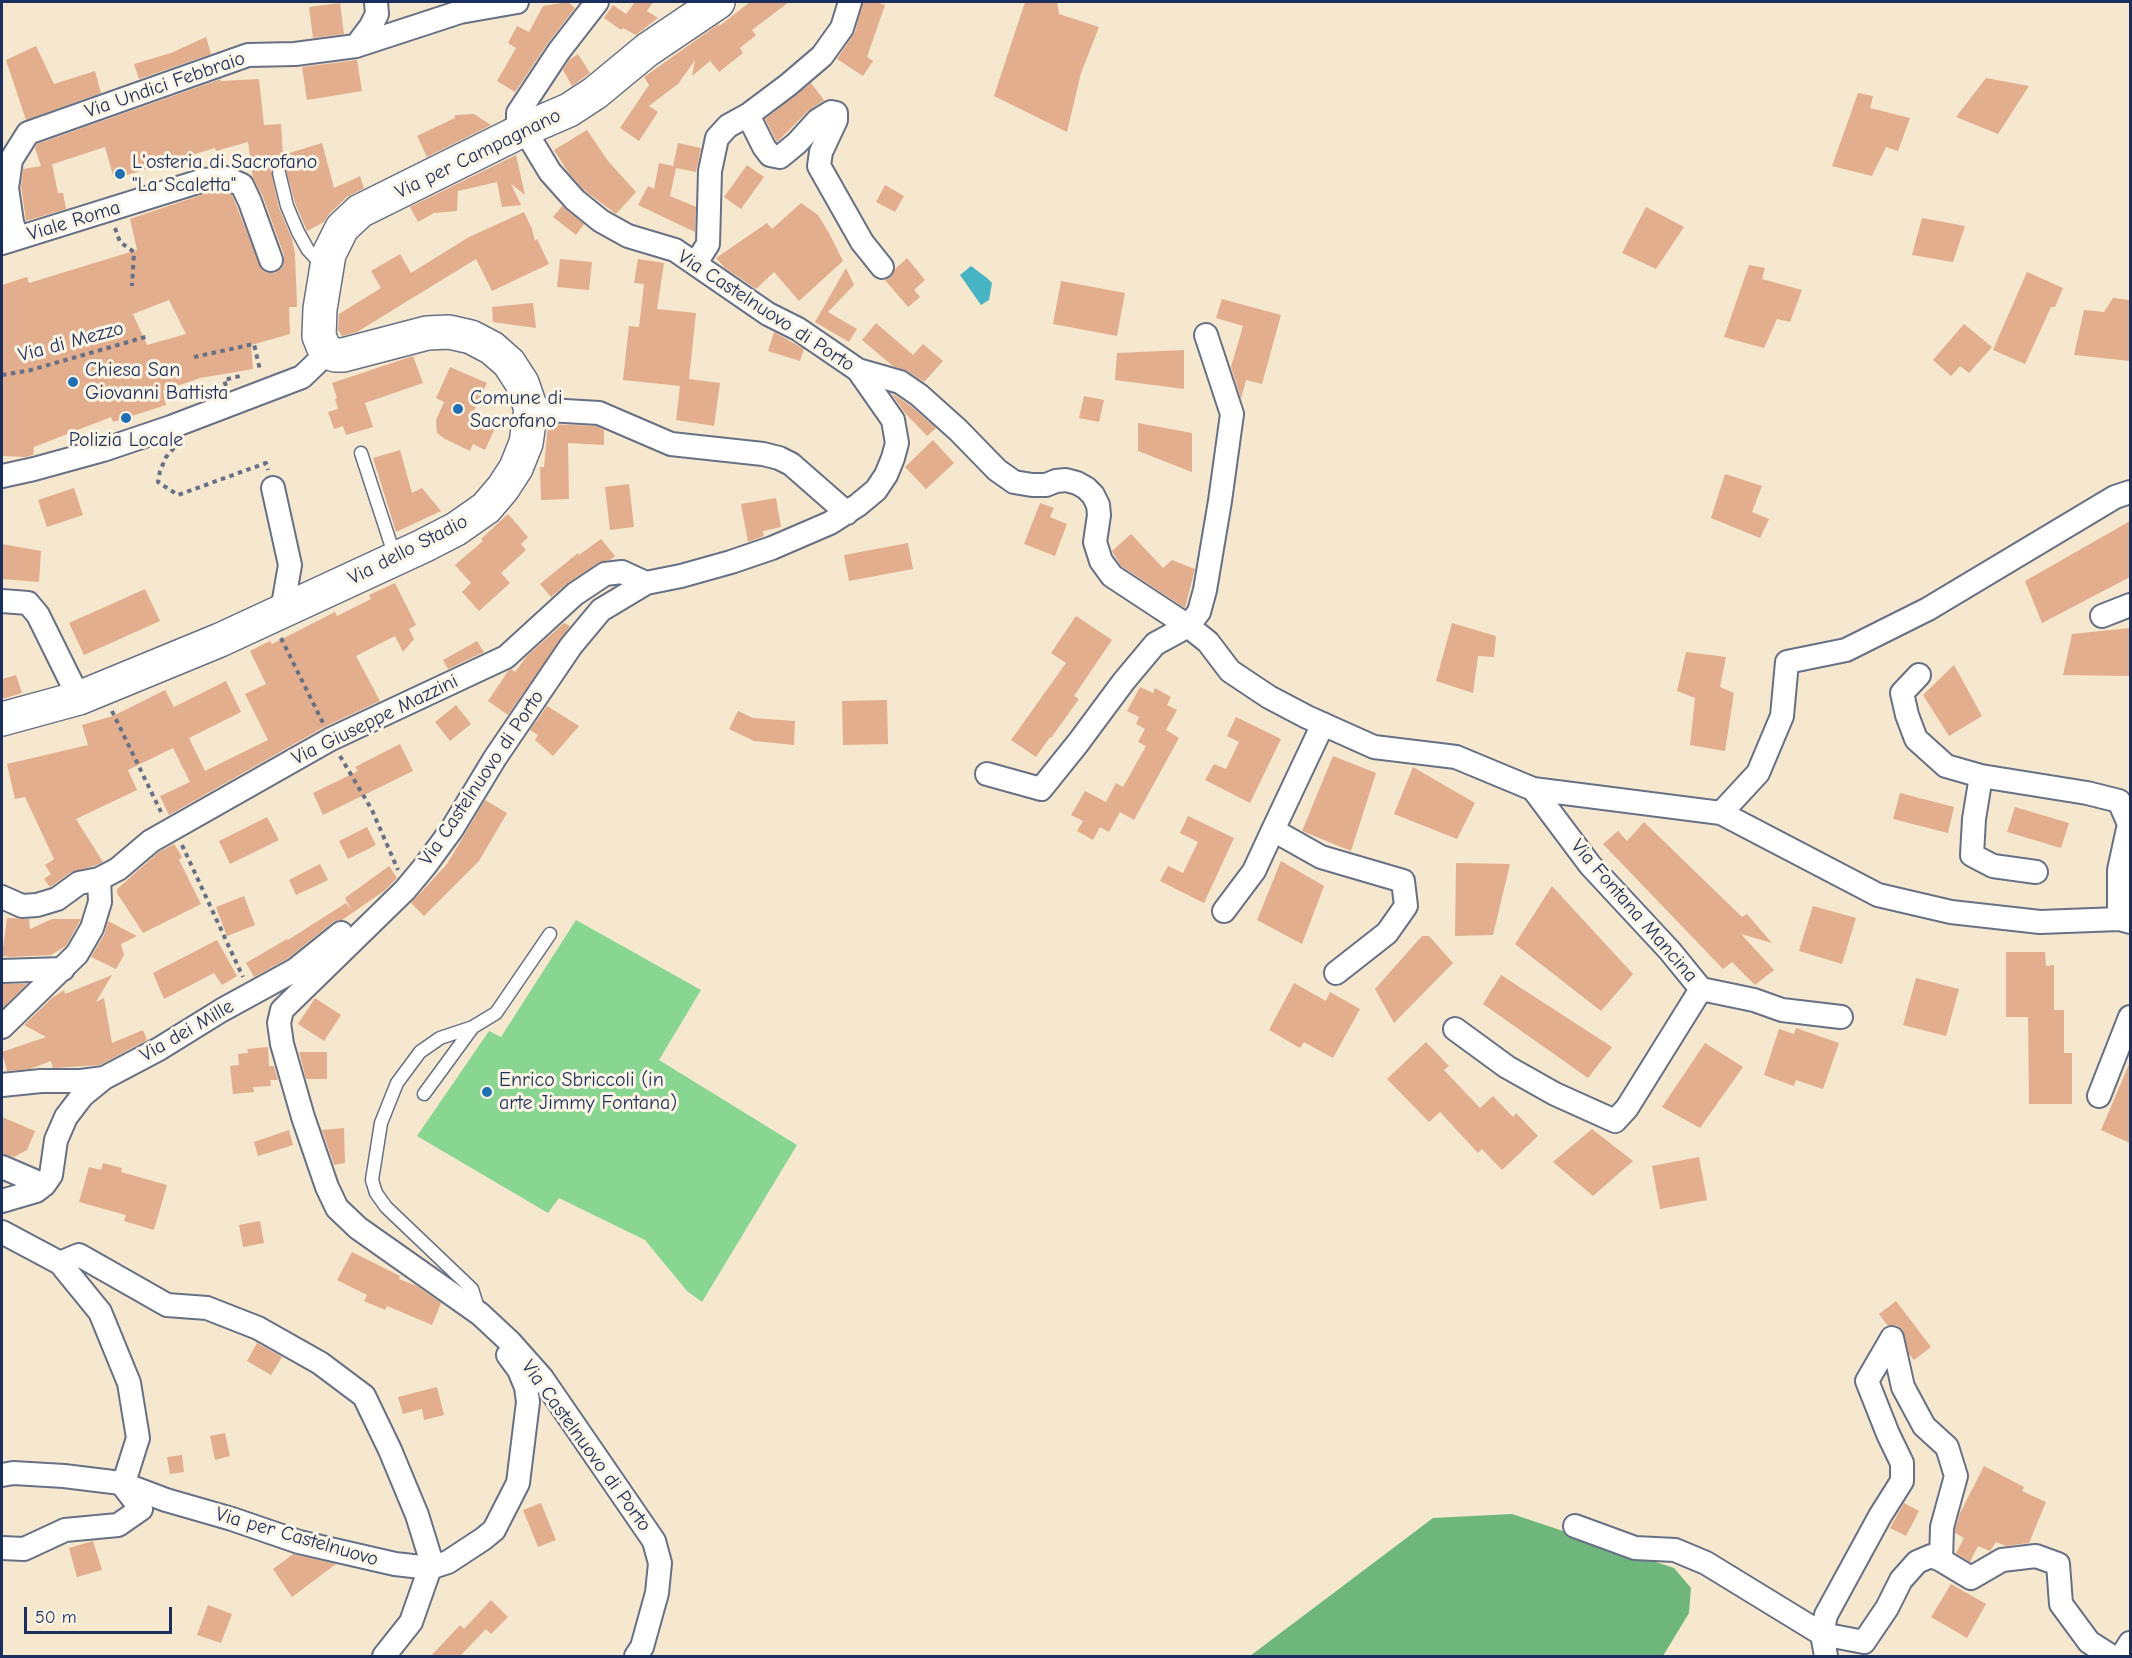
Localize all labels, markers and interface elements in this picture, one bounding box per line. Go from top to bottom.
street label: Via Undici Febbraio [82,46,248,124]
street label: Via per Campagnano [391,103,565,205]
place label: L'osteria di Sacrofano "La Scaletta" [132,150,317,197]
marker: L'osteria di Sacrofano "La Scaletta" [113,167,127,181]
street label: Viale Roma [25,196,123,246]
street label: Via Castelnuovo di Porto [673,245,859,377]
street label: Via di Mezzo [16,316,126,368]
place label: Chiesa San Giovanni Battista [85,358,228,405]
marker: Chiesa San Giovanni Battista [66,375,80,389]
place label: Comune di Sacrofano [470,386,563,433]
marker: Comune di Sacrofano [451,402,465,416]
marker: Polizia Locale [119,411,133,425]
place label: Polizia Locale [69,428,183,452]
street label: Via dello Stadio [344,510,472,590]
street label: Via Giuseppe Mazzini [288,669,462,771]
street label: Via Castelnuovo di Porto [414,686,550,870]
street label: Via Fontana Mancina [1565,835,1703,987]
street label: Via dei Mille [136,995,238,1067]
place label: Enrico Sbriccoli (in arte Jimmy Fontana) [499,1068,677,1115]
marker: Enrico Sbriccoli (in arte Jimmy Fontana) [480,1085,494,1099]
street label: Via Castelnuovo di Porto [516,1356,656,1536]
street label: Via per Castelnuovo [213,1502,381,1572]
scale bar [27,1595,176,1633]
text: 50 m [35,1607,77,1628]

